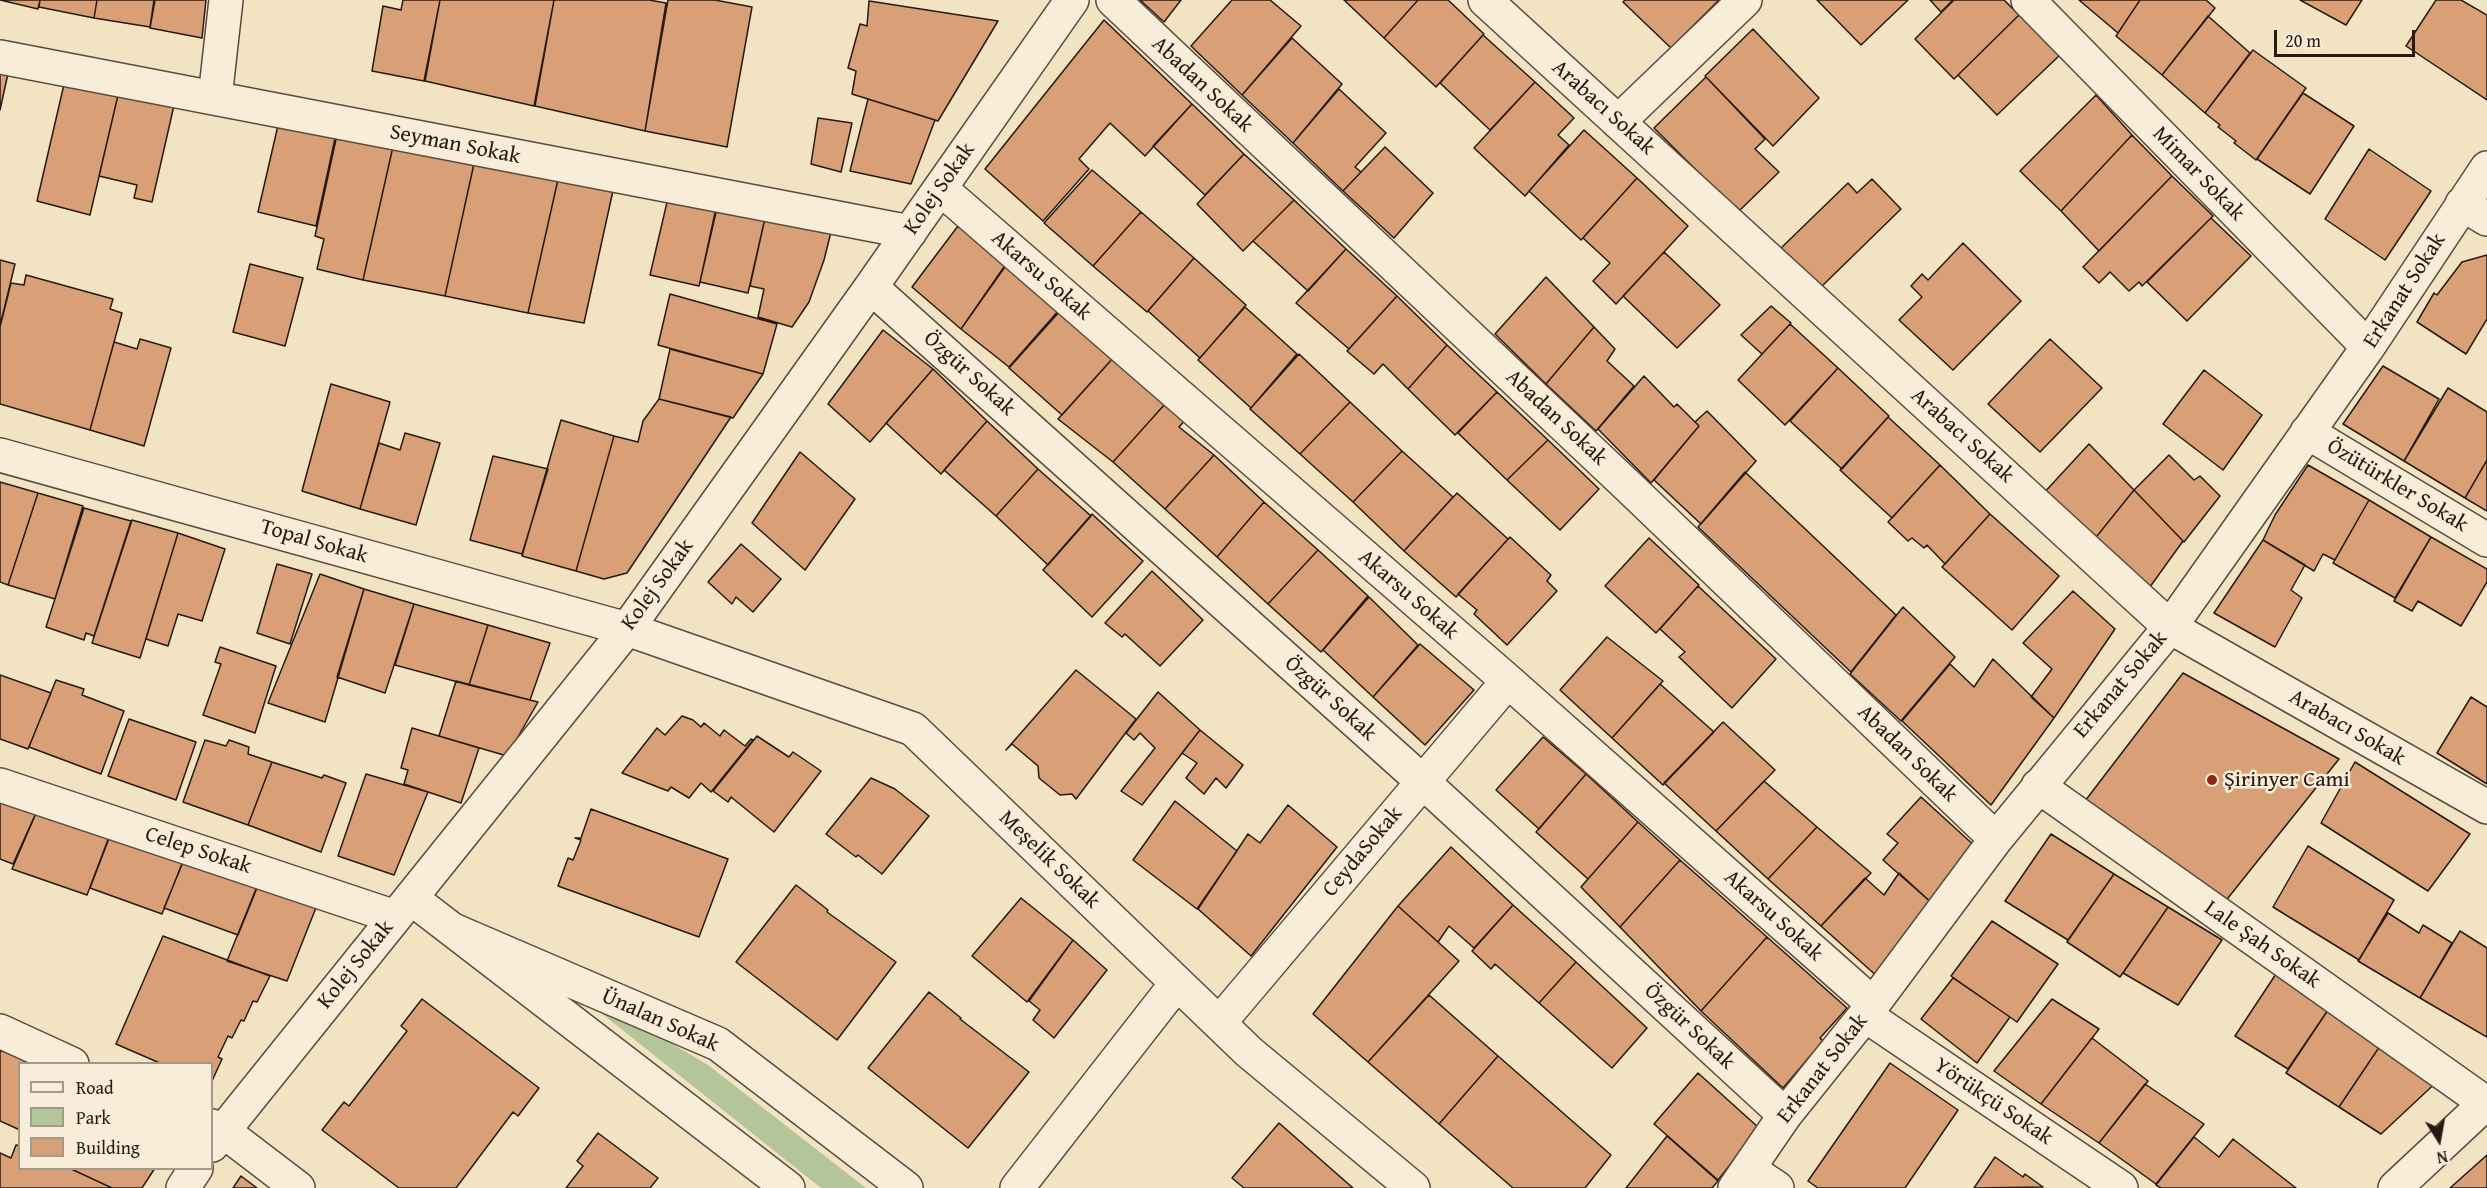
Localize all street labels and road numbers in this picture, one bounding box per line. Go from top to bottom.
street label: Abadan Sokak [1146,31,1258,139]
street label: Arabacı Sokak [1546,55,1660,161]
street label: Seyman Sokak [388,119,522,171]
street label: Mimar Sokak [2146,121,2250,227]
street label: Kolej Sokak [899,138,981,240]
street label: Akarsu Sokak [985,225,1097,327]
street label: Erkanat Sokak [2358,229,2452,353]
street label: Özgür Sokak [918,326,1020,422]
street label: Abadan Sokak [1500,364,1612,472]
street label: Arabacı Sokak [1905,383,2019,489]
street label: Özütürkler Sokak [2322,434,2472,538]
street label: Topal Sokak [257,514,371,570]
street label: Kolej Sokak [616,534,700,636]
street label: Akarsu Sokak [1352,544,1464,646]
street label: Erkanat Sokak [2069,626,2173,744]
street label: Özgür Sokak [1279,651,1381,747]
street label: Arabacı Sokak [2284,684,2410,772]
street label: Abadan Sokak [1851,700,1963,808]
street label: CeydaSokak [1318,801,1408,903]
street label: Meşelik Sokak [993,805,1105,915]
street label: Celep Sokak [142,821,254,881]
street label: Akarsu Sokak [1718,865,1828,967]
street label: Lale Şah Sokak [2199,895,2325,995]
street label: Kolej Sokak [312,915,400,1015]
street label: Özgür Sokak [1638,978,1740,1076]
street label: Ünalan Sokak [597,983,723,1059]
street label: Erkanat Sokak [1772,1009,1874,1129]
street label: Yörükçü Sokak [1929,1053,2057,1151]

